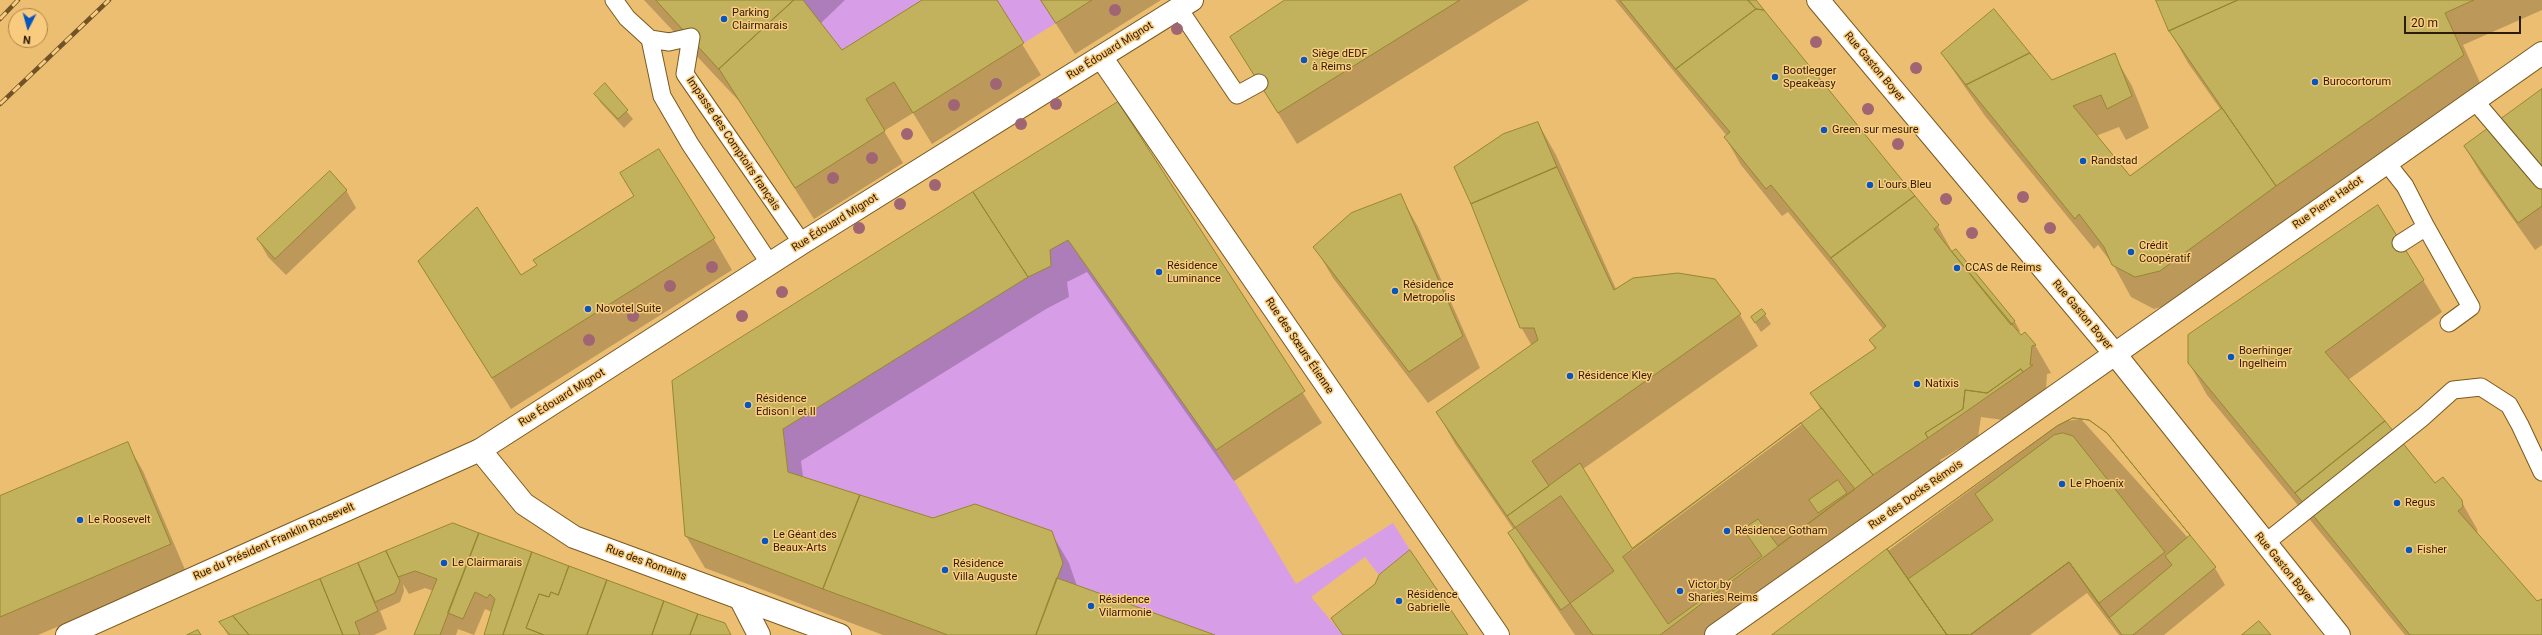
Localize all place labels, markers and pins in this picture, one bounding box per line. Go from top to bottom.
place label: Parking Clairmarais [732,6,788,32]
marker: Parking Clairmarais [719,14,729,24]
place label: Siège dEDF à Reims [1312,47,1368,73]
marker: Siège dEDF à Reims [1299,55,1309,65]
place label: Bootlegger Speakeasy [1783,64,1836,90]
marker: Bootlegger Speakeasy [1770,72,1780,82]
place label: Burocortorum [2323,75,2391,89]
marker: Burocortorum [2310,77,2320,87]
place label: Green sur mesure [1832,123,1918,137]
marker: Green sur mesure [1819,125,1829,135]
place label: Randstad [2091,154,2138,168]
marker: Randstad [2078,156,2088,166]
place label: L'ours Bleu [1878,178,1931,192]
marker: L'ours Bleu [1865,180,1875,190]
place label: Crédit Coopératif [2139,239,2190,265]
marker: Crédit Coopératif [2126,247,2136,257]
place label: Résidence Luminance [1167,259,1221,285]
place label: CCAS de Reims [1965,261,2041,275]
marker: CCAS de Reims [1952,263,1962,273]
marker: Résidence Luminance [1154,267,1164,277]
place label: Résidence Metropolis [1403,278,1455,304]
marker: Résidence Metropolis [1390,286,1400,296]
place label: Novotel Suite [596,302,661,316]
marker: Novotel Suite [583,304,593,314]
place label: Boerhinger Ingelheim [2239,344,2292,370]
marker: Boerhinger Ingelheim [2226,352,2236,362]
place label: Résidence Kley [1578,369,1652,383]
marker: Résidence Kley [1565,371,1575,381]
place label: Natixis [1925,377,1959,391]
marker: Natixis [1912,379,1922,389]
place label: Résidence Edison I et II [756,392,816,418]
marker: Résidence Edison I et II [743,400,753,410]
place label: Le Phoenix [2070,477,2124,491]
marker: Le Phoenix [2057,479,2067,489]
place label: Regus [2405,496,2436,510]
marker: Regus [2392,498,2402,508]
place label: Le Roosevelt [88,513,151,527]
marker: Le Roosevelt [75,515,85,525]
place label: Résidence Gotham [1735,524,1827,538]
marker: Résidence Gotham [1722,526,1732,536]
place label: Le Géant des Beaux-Arts [773,528,837,554]
marker: Le Géant des Beaux-Arts [760,536,770,546]
place label: Fisher [2417,543,2447,557]
marker: Fisher [2404,545,2414,555]
place label: Le Clairmarais [452,556,522,570]
place label: Résidence Villa Auguste [953,557,1017,583]
marker: Le Clairmarais [439,558,449,568]
marker: Résidence Villa Auguste [940,565,950,575]
place label: Victor by Sharies Reims [1688,578,1758,604]
marker: Victor by Sharies Reims [1675,586,1685,596]
place label: Résidence Gabrielle [1407,588,1458,614]
place label: Résidence Vilarmonie [1099,593,1152,619]
marker: Résidence Gabrielle [1394,596,1404,606]
marker: Résidence Vilarmonie [1086,601,1096,611]

